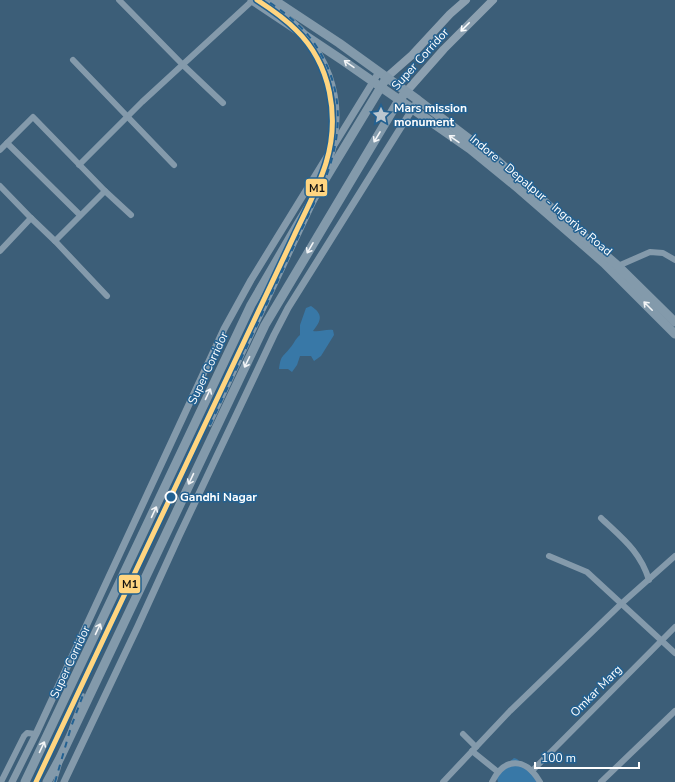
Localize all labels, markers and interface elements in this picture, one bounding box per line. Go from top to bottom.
one-way arrow [460,22,470,32]
street label: Super Corridor [388,24,453,94]
one-way arrow [344,60,355,68]
place label: Mars mission monument [394,100,467,130]
place icon: Mars mission monument [371,105,391,125]
one-way arrow [373,131,381,143]
street label: Indore - Depalpur - Ingoriya Road [467,131,615,259]
one-way arrow [449,135,460,143]
line badge: M1 [305,178,328,197]
text: M1 [309,181,325,196]
one-way arrow [306,242,314,254]
one-way arrow [643,301,653,311]
street label: Super Corridor [184,328,232,407]
one-way arrow [243,355,250,367]
one-way arrow [205,388,213,400]
one-way arrow [187,473,194,485]
place label: Gandhi Nagar [180,489,257,505]
marker: Gandhi Nagar [164,490,178,504]
one-way arrow [151,506,158,518]
line badge: M1 [118,574,141,594]
text: M1 [122,577,138,592]
street label: Super Corridor [46,622,94,701]
one-way arrow [95,624,102,636]
street label: Omkar Marg [567,662,625,720]
one-way arrow [39,741,46,753]
scale bar [535,744,639,770]
text: 100 m [541,750,576,766]

